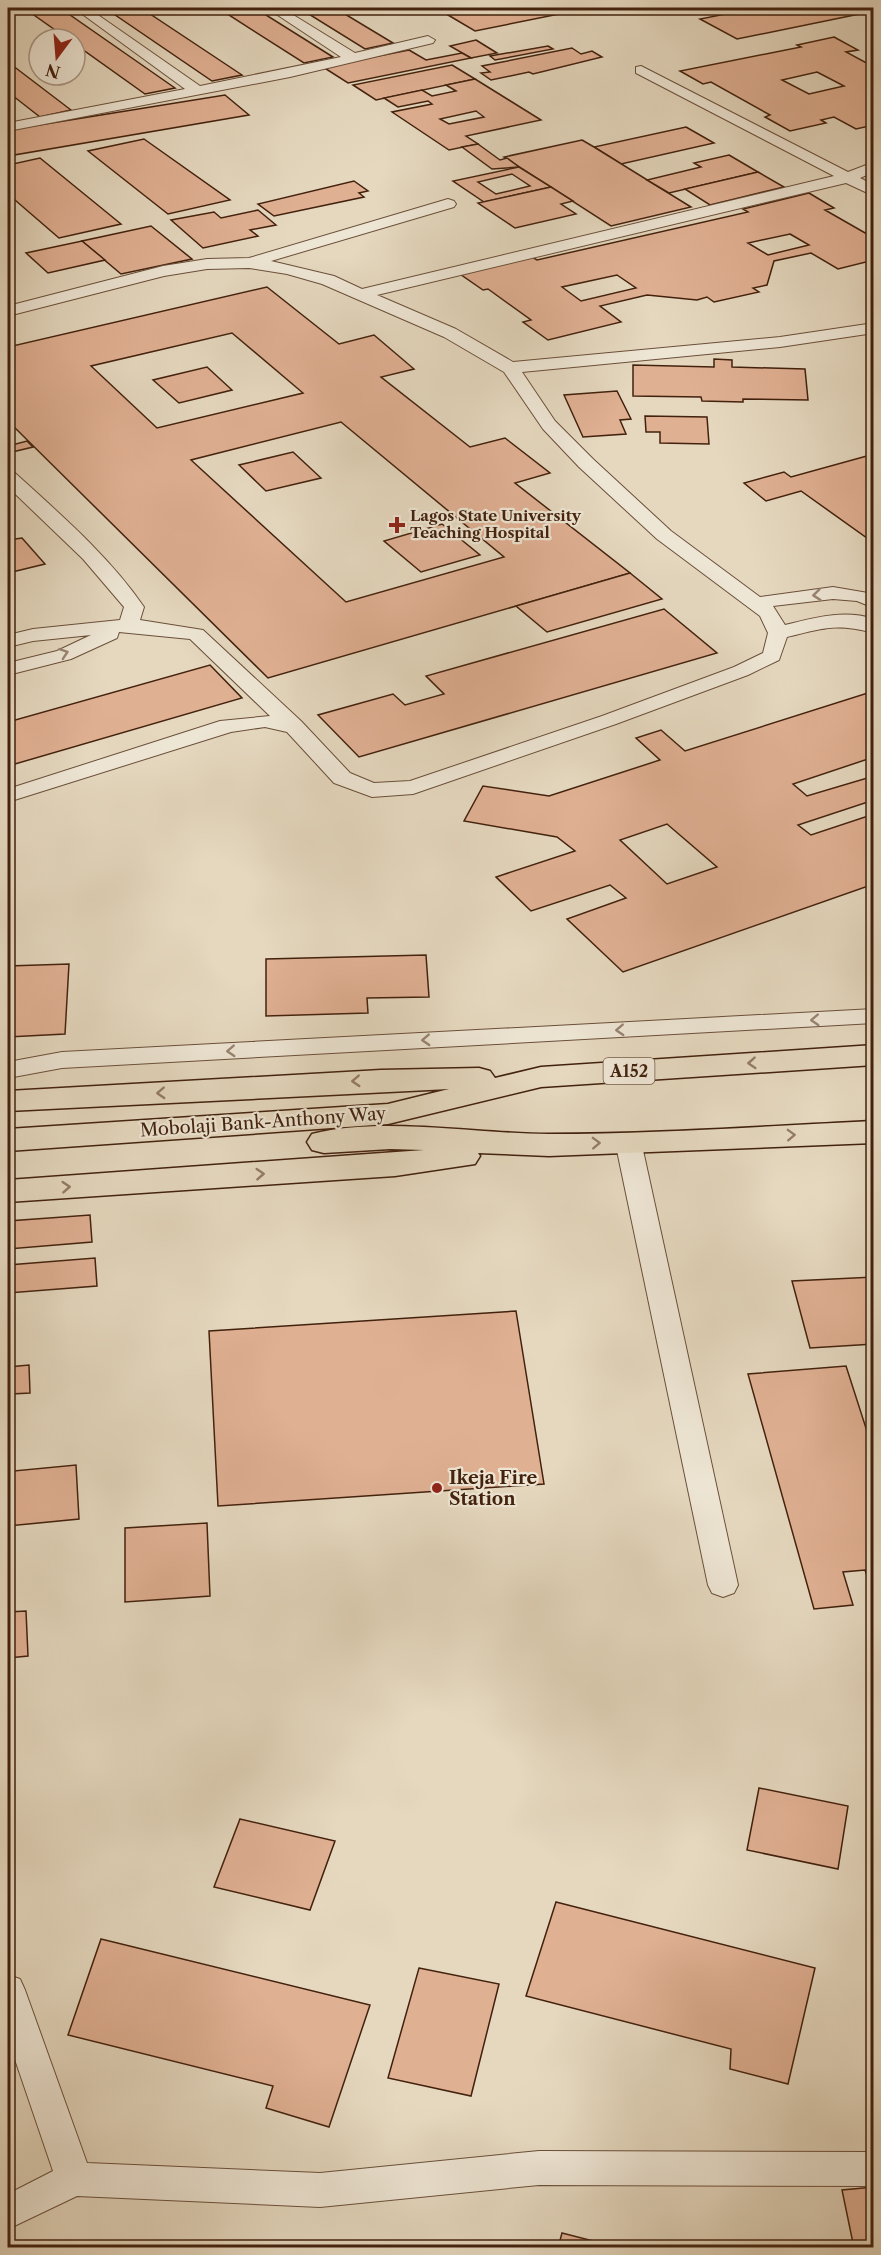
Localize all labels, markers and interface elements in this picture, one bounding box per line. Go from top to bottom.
north arrow [27,27,87,87]
text: N [43,60,62,83]
place label: Lagos State University Teaching Hospital [410,506,582,542]
marker: Lagos State University Teaching Hospital [388,516,406,534]
one-way arrow [812,588,821,601]
one-way arrow [58,648,69,661]
one-way arrow [811,1013,820,1026]
one-way arrow [616,1023,625,1036]
one-way arrow [421,1034,430,1047]
one-way arrow [226,1044,235,1057]
one-way arrow [748,1056,757,1069]
road number: A152 [604,1058,654,1084]
one-way arrow [352,1075,361,1088]
one-way arrow [157,1086,166,1099]
street label: Mobolaji Bank-Anthony Way [139,1102,388,1142]
one-way arrow [786,1129,795,1142]
one-way arrow [591,1136,600,1149]
one-way arrow [256,1168,265,1181]
one-way arrow [61,1181,70,1194]
place label: Ikeja Fire Station [449,1467,537,1510]
marker: Ikeja Fire Station [430,1481,444,1495]

